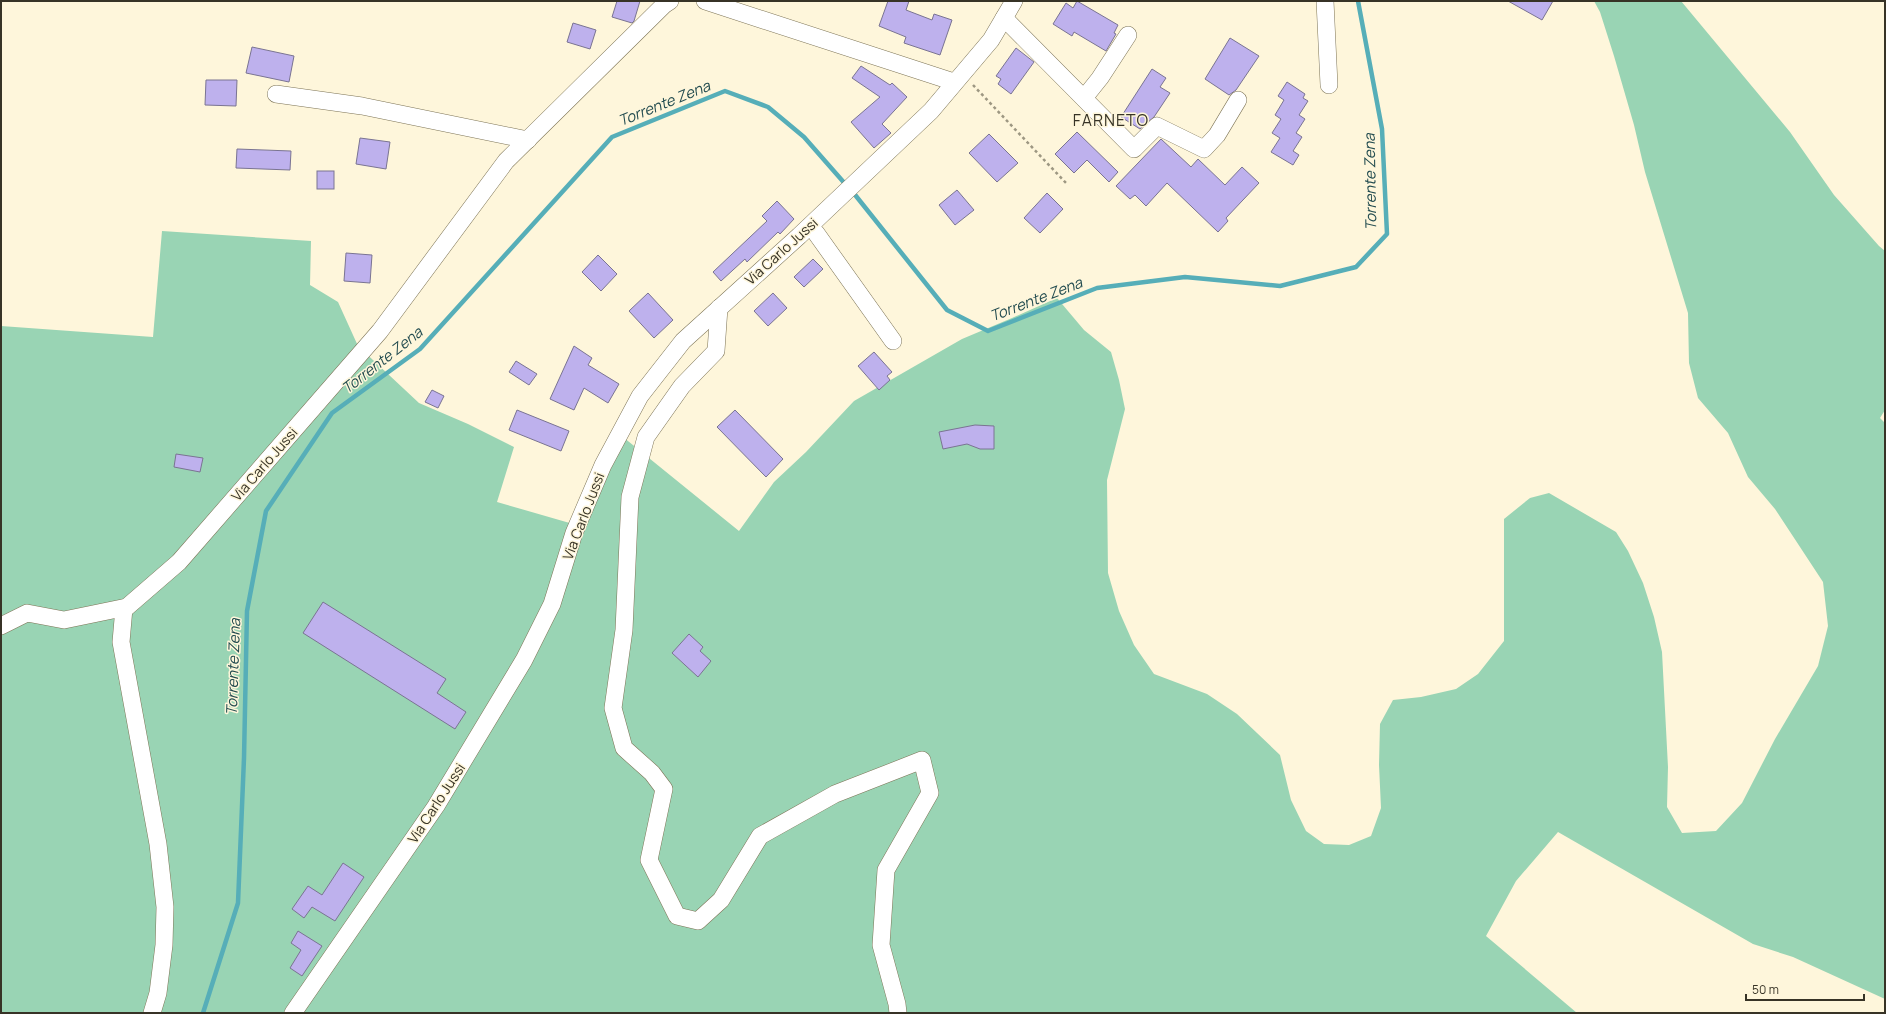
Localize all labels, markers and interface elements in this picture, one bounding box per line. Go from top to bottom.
water label: Torrente Zena [615,75,714,131]
district label: FARNETO [1073,109,1149,131]
water label: Torrente Zena [1359,133,1381,231]
street label: Via Carlo Jussi [740,213,822,289]
water label: Torrente Zena [987,272,1086,326]
water label: Torrente Zena [337,321,427,398]
street label: Via Carlo Jussi [227,423,301,505]
street label: Via Carlo Jussi [558,470,608,562]
water label: Torrente Zena [221,617,245,716]
street label: Via Carlo Jussi [403,759,469,847]
scale bar [1746,976,1864,1002]
text: 50 m [1752,981,1779,998]

